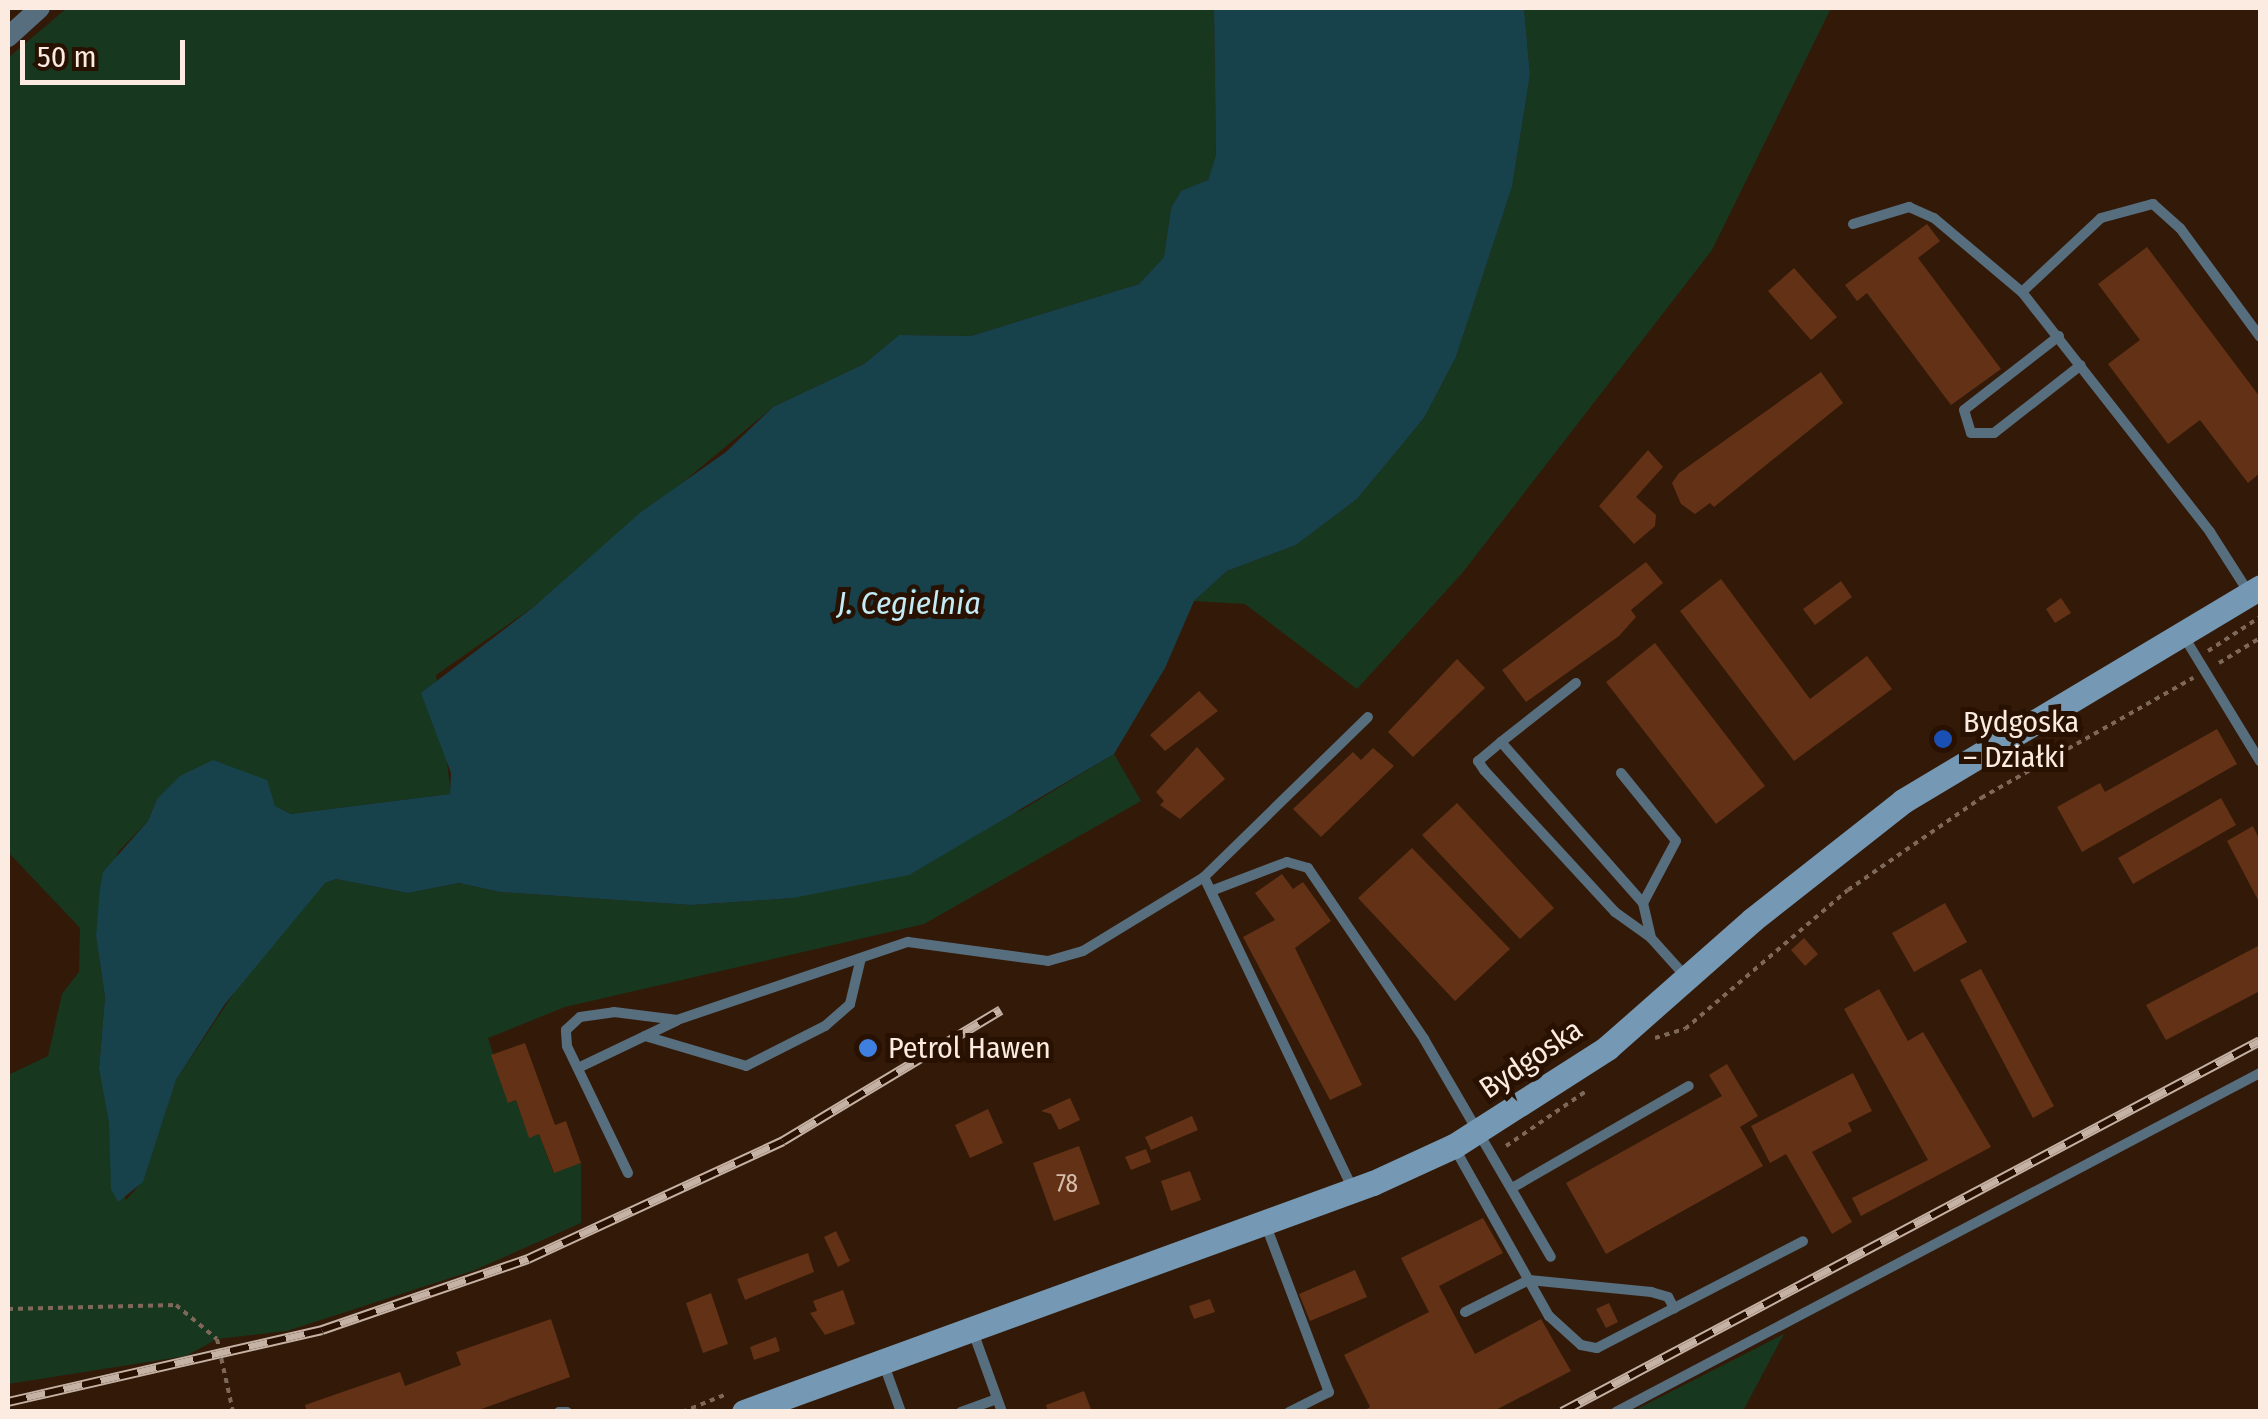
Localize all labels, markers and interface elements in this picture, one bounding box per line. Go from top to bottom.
scale bar [25,20,190,82]
text: 50 m [37,39,97,75]
water label: J. Cegielnia [837,584,981,622]
place label: Bydgoska – Działki [1963,704,2079,774]
marker: Bydgoska – Działki [1932,728,1954,750]
street label: Bydgoska [1473,1012,1589,1106]
place label: Petrol Hawen [888,1030,1051,1066]
marker: Petrol Hawen [857,1037,879,1059]
house number: 78 [1056,1169,1078,1199]

